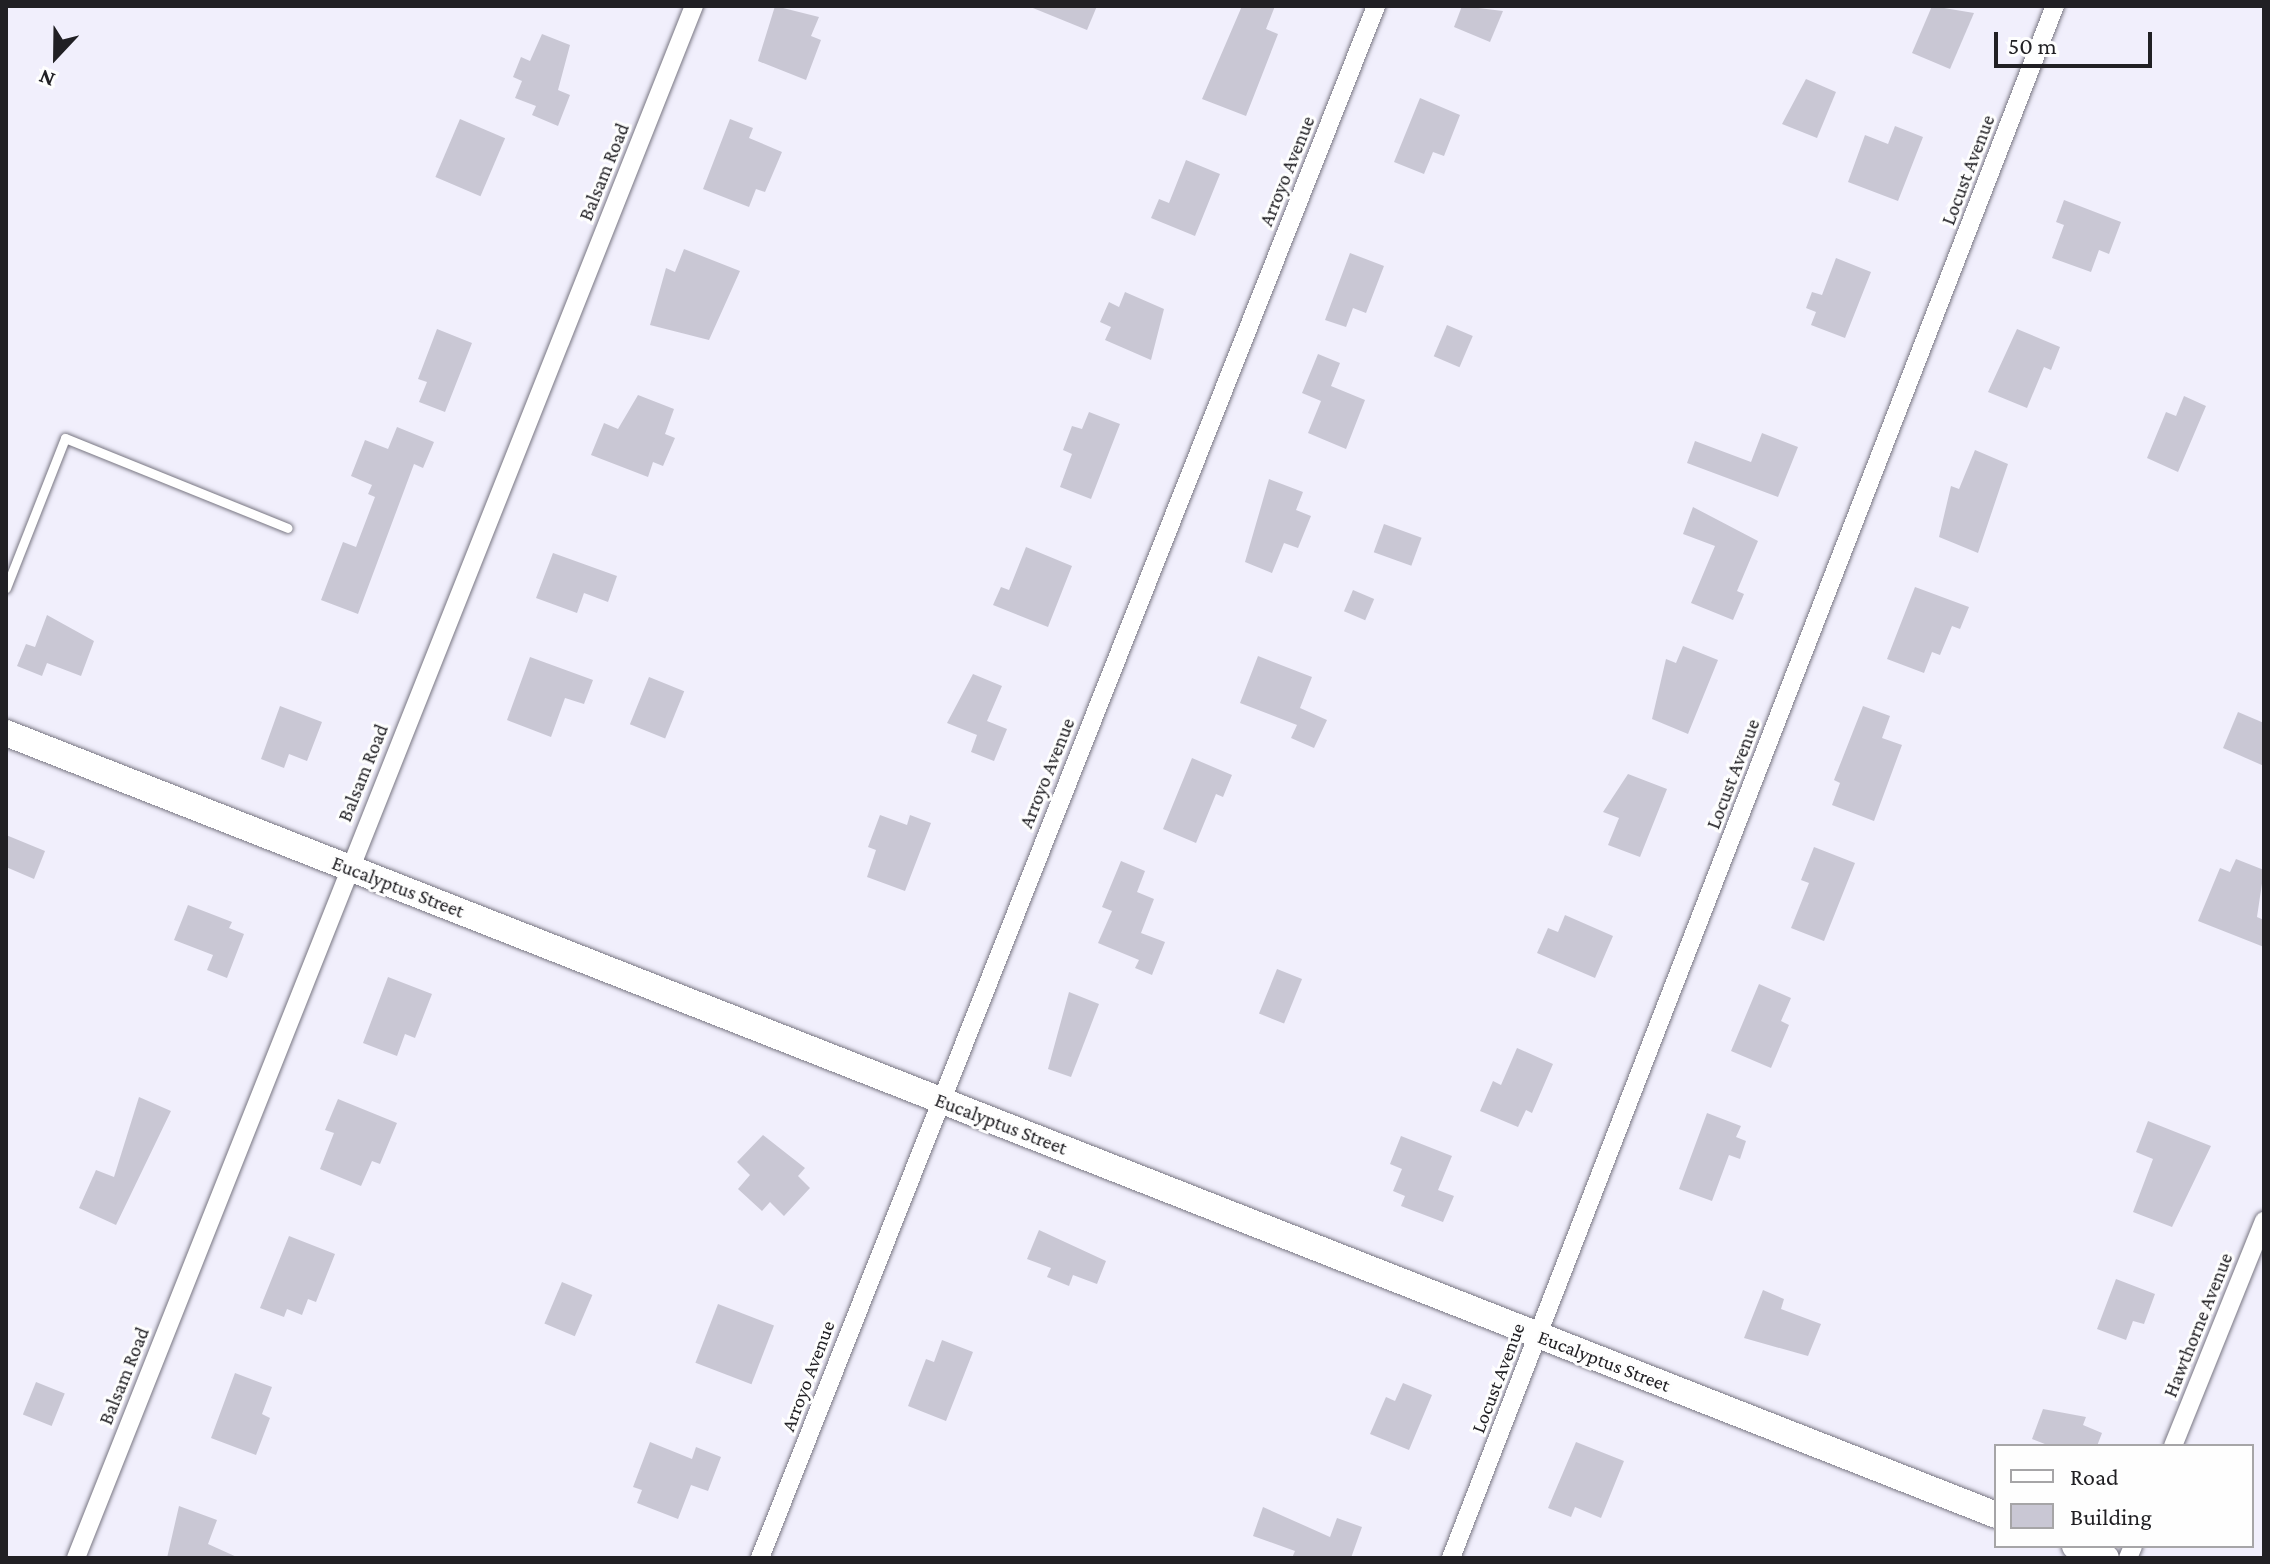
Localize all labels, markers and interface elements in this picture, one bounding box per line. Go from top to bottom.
north arrow [16,16,96,96]
scale bar [1998,16,2156,66]
text: 50 m [2008,32,2057,59]
text: N [35,64,58,93]
street label: Arroyo Avenue [1254,112,1320,230]
street label: Locust Avenue [1936,112,2000,228]
street label: Balsam Road [574,120,634,224]
street label: Arroyo Avenue [1014,714,1080,832]
street label: Locust Avenue [1701,716,1765,832]
street label: Balsam Road [333,721,393,825]
street label: Eucalyptus Street [329,851,467,923]
street label: Eucalyptus Street [932,1088,1070,1160]
street label: Hawthorne Avenue [2158,1249,2238,1401]
street label: Arroyo Avenue [776,1317,840,1435]
street label: Locust Avenue [1466,1320,1530,1436]
street label: Balsam Road [94,1324,154,1428]
street label: Eucalyptus Street [1535,1325,1673,1397]
legend [1994,1444,2254,1548]
text: Road [2070,1463,2119,1490]
text: Building [2070,1503,2152,1530]

